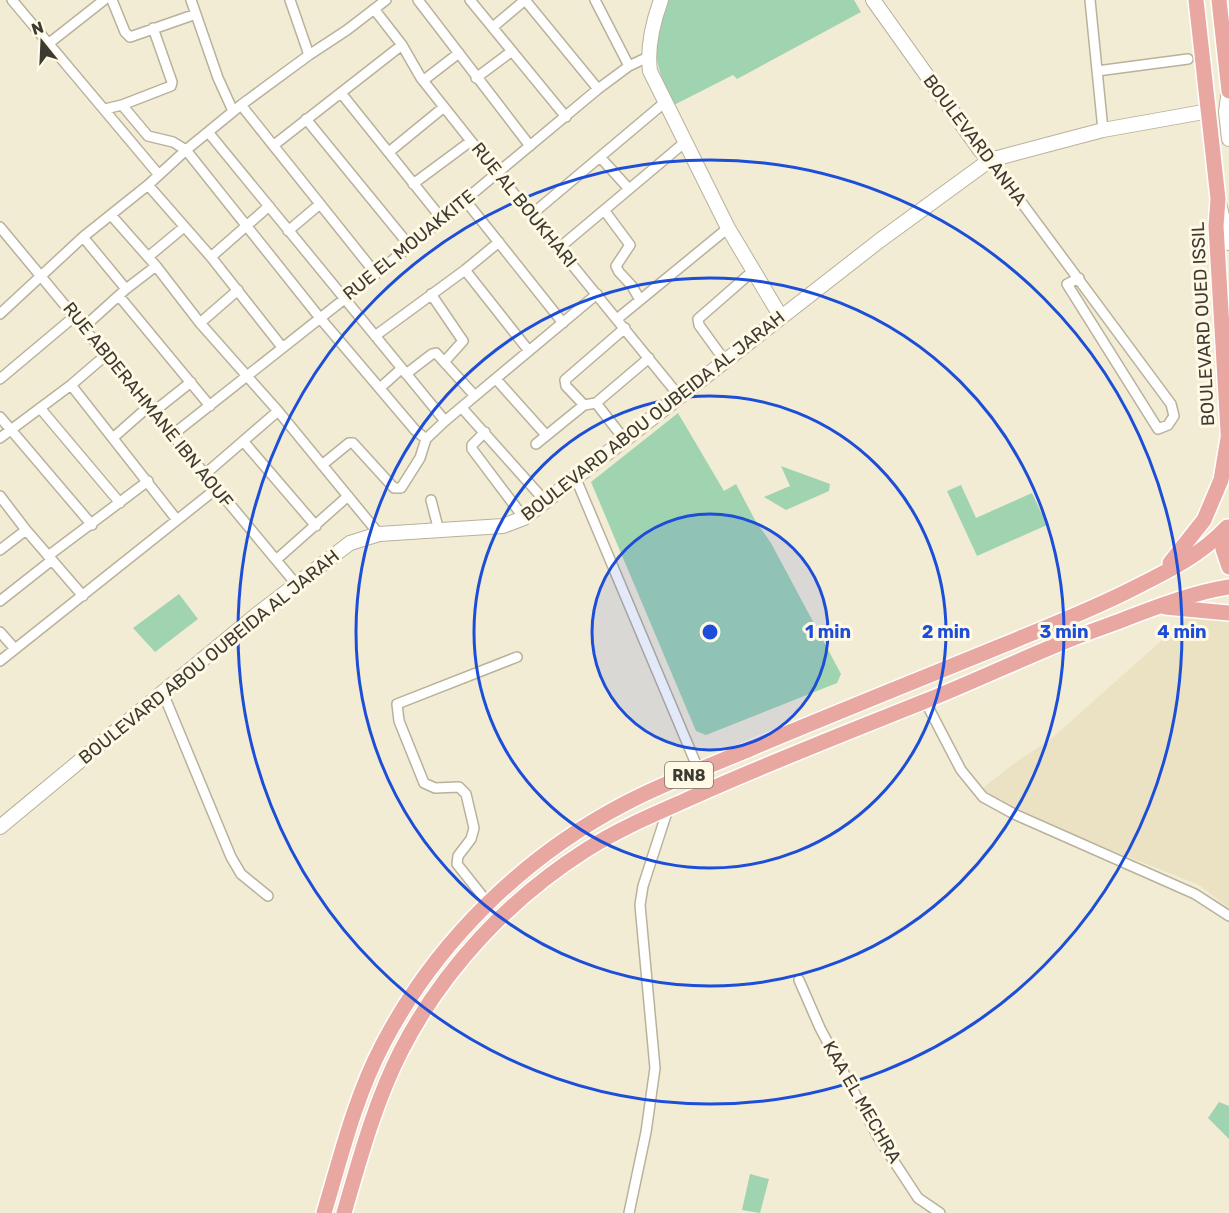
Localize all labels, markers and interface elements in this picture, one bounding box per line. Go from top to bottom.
north arrow [12,12,72,72]
text: N [29,17,46,39]
street label: BOULEVARD ANHA [919,70,1031,210]
street label: RUE AL BOUKHARI [467,138,581,272]
street label: RUE EL MOUAKKITE [339,185,479,305]
street label: BOULEVARD OUED ISSIL [1187,221,1219,427]
street label: RUE ABDERAHMANE IBN AOUF [58,298,238,512]
street label: BOULEVARD ABOU OUBEIDA AL JARAH [517,306,789,526]
street label: BOULEVARD ABOU OUBEIDA AL JARAH [74,545,344,769]
text: 1 min [805,621,851,643]
text: 2 min [922,621,970,643]
text: 3 min [1040,621,1088,643]
text: 4 min [1157,621,1207,643]
centre of rings [700,622,720,642]
road number: RN8 [665,762,713,788]
street label: KAA EL MECHRA [818,1037,906,1167]

